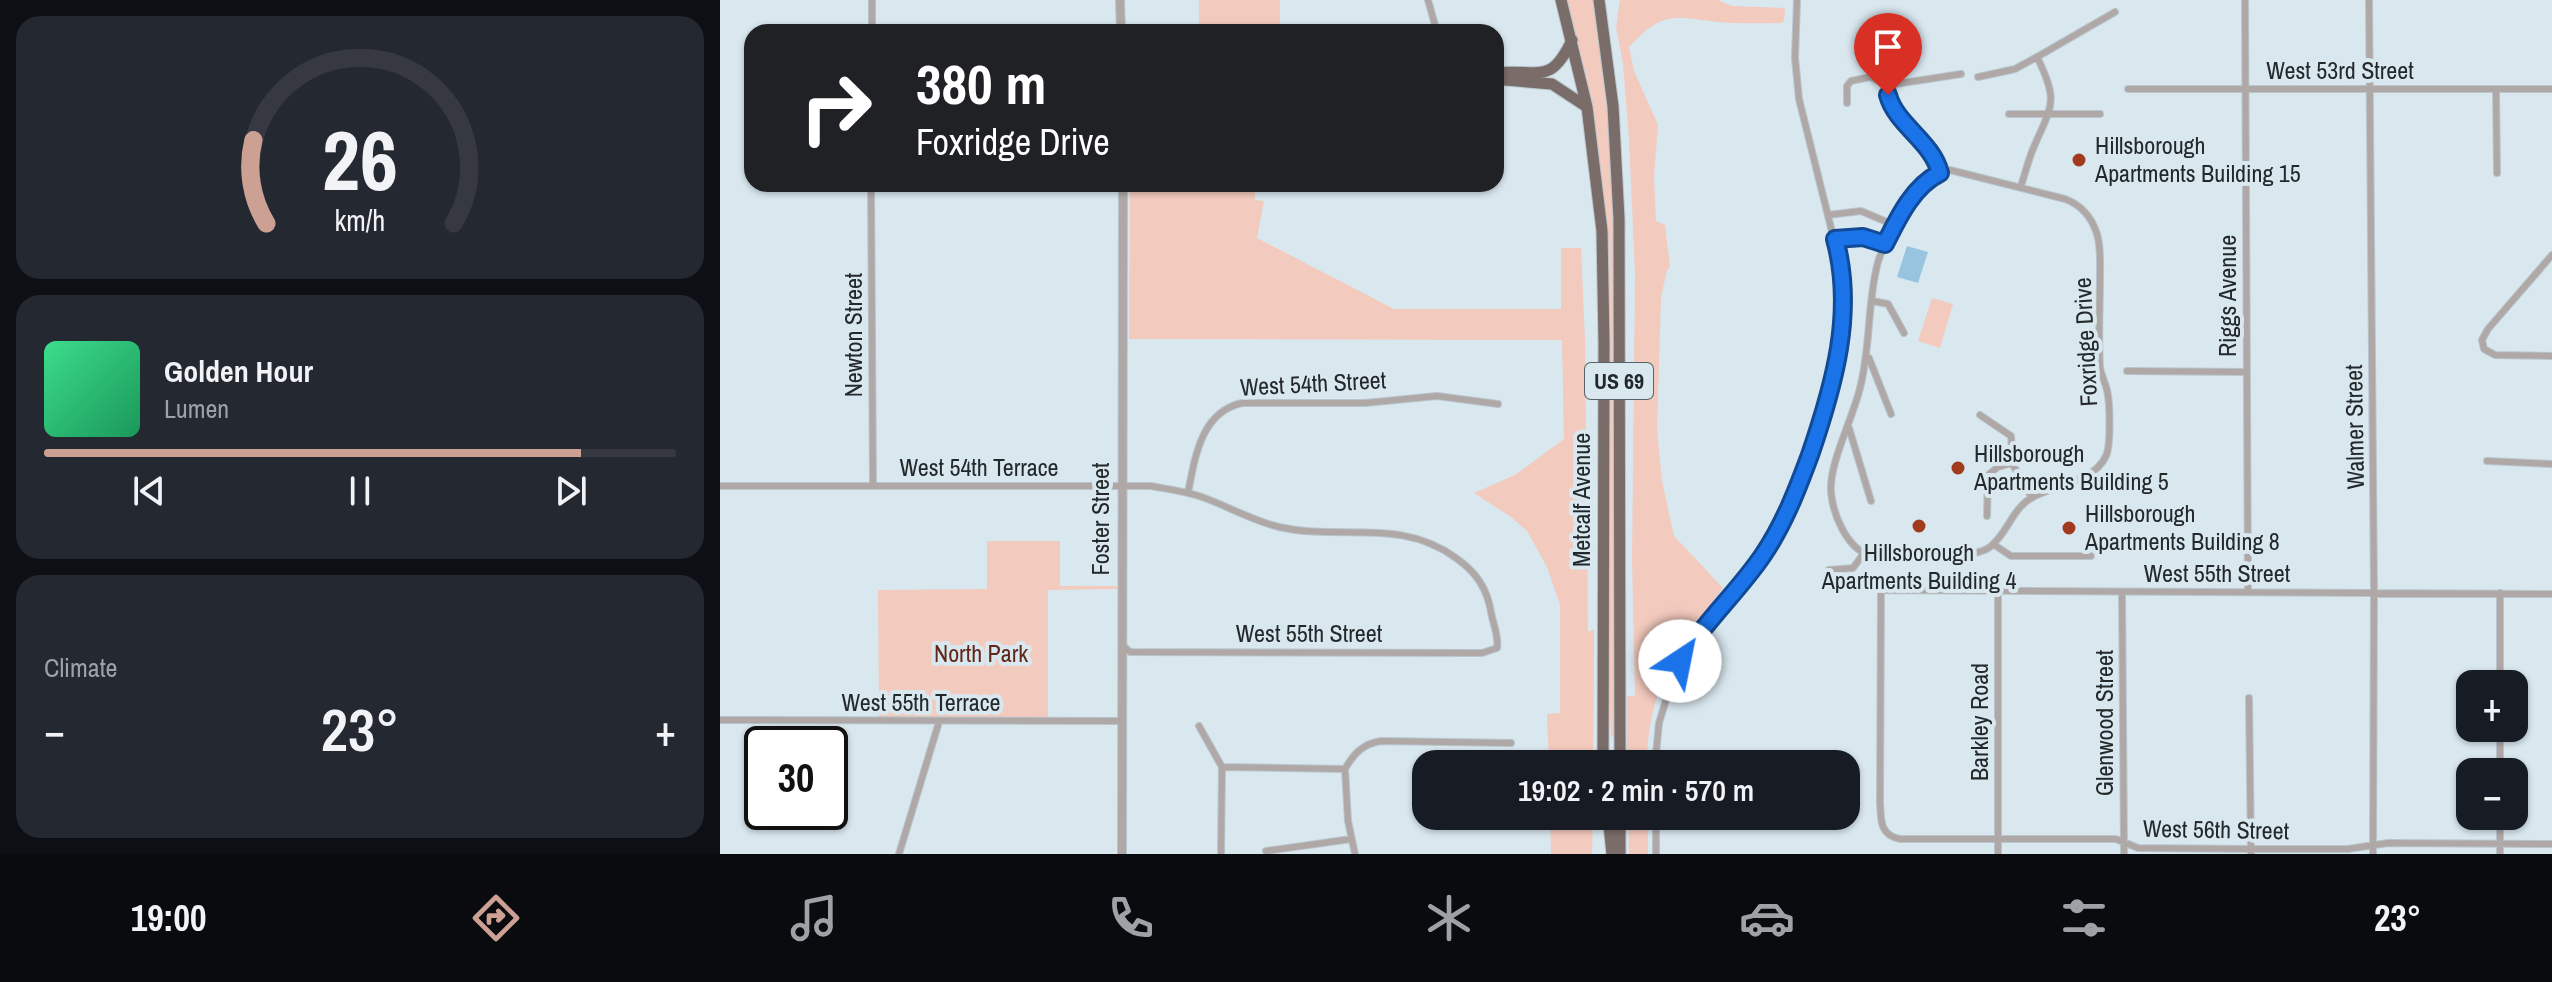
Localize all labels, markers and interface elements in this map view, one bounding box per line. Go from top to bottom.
pin [1854,13,1922,95]
icon: arrive [1866,25,1910,69]
text: 380 m [916,46,1046,121]
street label: West 53rd Street [2266,54,2414,86]
icon: right [784,56,888,160]
text: 26 [322,103,398,215]
text: Foxridge Drive [916,118,1110,166]
place label: Hillsborough Apartments Building 15 [2094,129,2301,189]
marker: Hillsborough Apartments Building 15 [2070,151,2088,169]
text: km/h [335,201,385,240]
street label: Riggs Avenue [2211,235,2243,357]
street label: Newton Street [837,272,869,397]
street label: Foxridge Drive [2066,277,2104,407]
text: Golden Hour [164,351,313,391]
street label: West 54th Street [1239,363,1387,403]
road number: US 69 [1585,363,1653,399]
street label: Walmer Street [2337,364,2371,490]
text: Lumen [164,391,229,426]
street label: Metcalf Avenue [1565,433,1597,567]
place label: Hillsborough Apartments Building 5 [1973,437,2169,497]
street label: West 54th Terrace [899,451,1059,483]
marker: Hillsborough Apartments Building 5 [1949,459,1967,477]
street label: Foster Street [1084,462,1116,575]
icon: previous [127,469,171,513]
icon: pause [338,469,382,513]
icon: next [549,469,593,513]
place label: Hillsborough Apartments Building 8 [2084,497,2280,557]
marker: Hillsborough Apartments Building 4 [1910,517,1928,535]
marker: Hillsborough Apartments Building 8 [2060,519,2078,537]
place label: Hillsborough Apartments Building 4 [1821,536,2016,596]
street label: West 55th Street [2144,557,2291,589]
street label: West 55th Street [1236,617,1383,649]
position arrow [1638,619,1722,703]
park label: North Park [934,637,1028,669]
street label: Glenwood Street [2088,649,2120,796]
text: Climate [44,650,117,685]
street label: Barkley Road [1963,663,1995,781]
map controls [2456,670,2528,830]
button: + [2456,670,2528,742]
street label: West 55th Terrace [841,686,1001,718]
text: 23° [321,689,399,770]
text: − [44,700,65,760]
text: + [655,700,676,760]
speed limit sign: 30 [744,726,848,830]
button: − [2456,758,2528,830]
text: 19:02 · 2 min · 570 m [1518,770,1754,810]
street label: West 56th Street [2143,812,2290,846]
icon: directions [468,890,524,946]
icon: music [786,890,842,946]
icon: phone [1103,890,1159,946]
icon: climate [1421,890,1477,946]
icon: car [1739,890,1795,946]
icon: filters [2056,890,2112,946]
text: 19:00 [131,894,206,942]
text: 23° [2374,894,2421,942]

